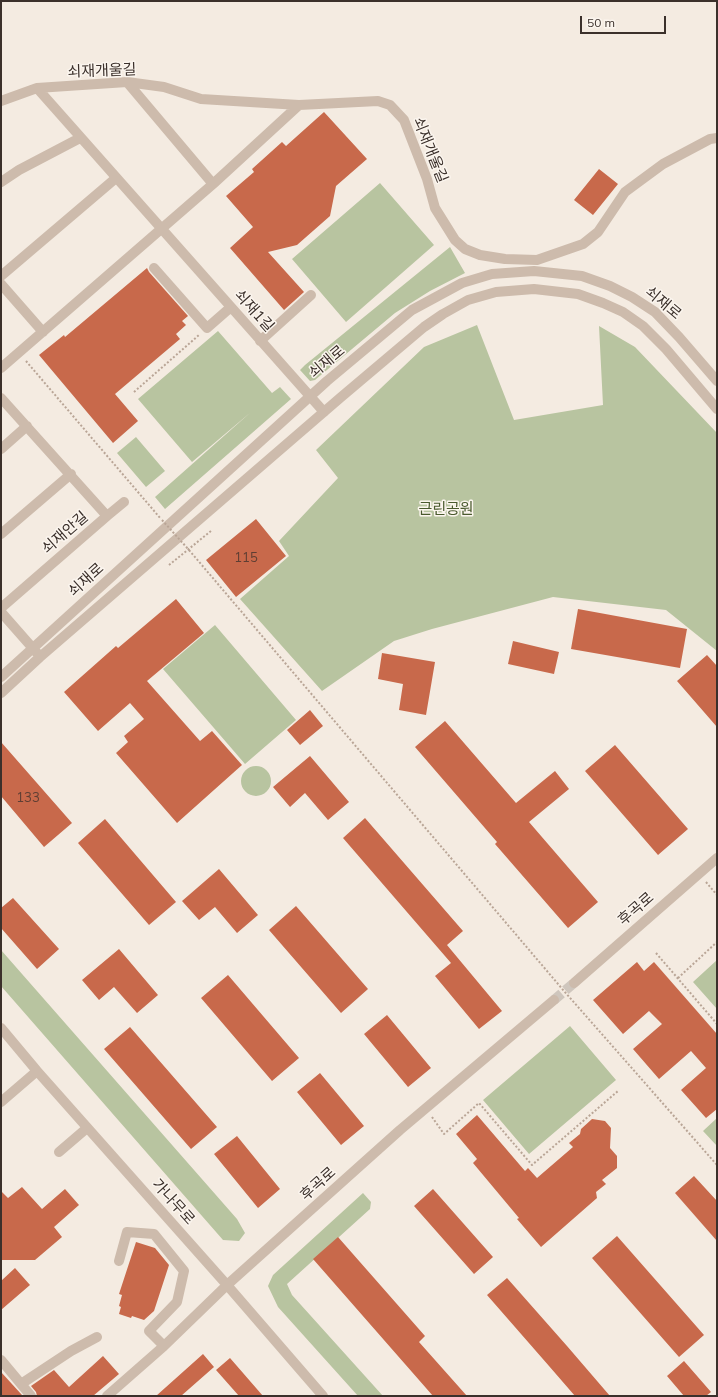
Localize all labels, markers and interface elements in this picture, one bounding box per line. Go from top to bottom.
scale bar [582,8,668,34]
text: 50 m [587,15,615,30]
street label: 쇠재개울길 [67,61,137,81]
street label: 쇠재개울길 [409,115,451,185]
street label: 쇠재로 [641,283,685,323]
street label: 쇠재1길 [230,286,278,336]
street label: 쇠재로 [305,342,349,382]
park label: 근린공원 [418,500,474,518]
street label: 쇠재안길 [38,508,92,558]
house number: 115 [234,550,258,566]
street label: 쇠재로 [65,559,107,601]
house number: 133 [16,790,40,806]
street label: 후곡로 [614,889,658,929]
street label: 후곡로 [297,1163,339,1205]
street label: 가나무로 [148,1175,198,1229]

